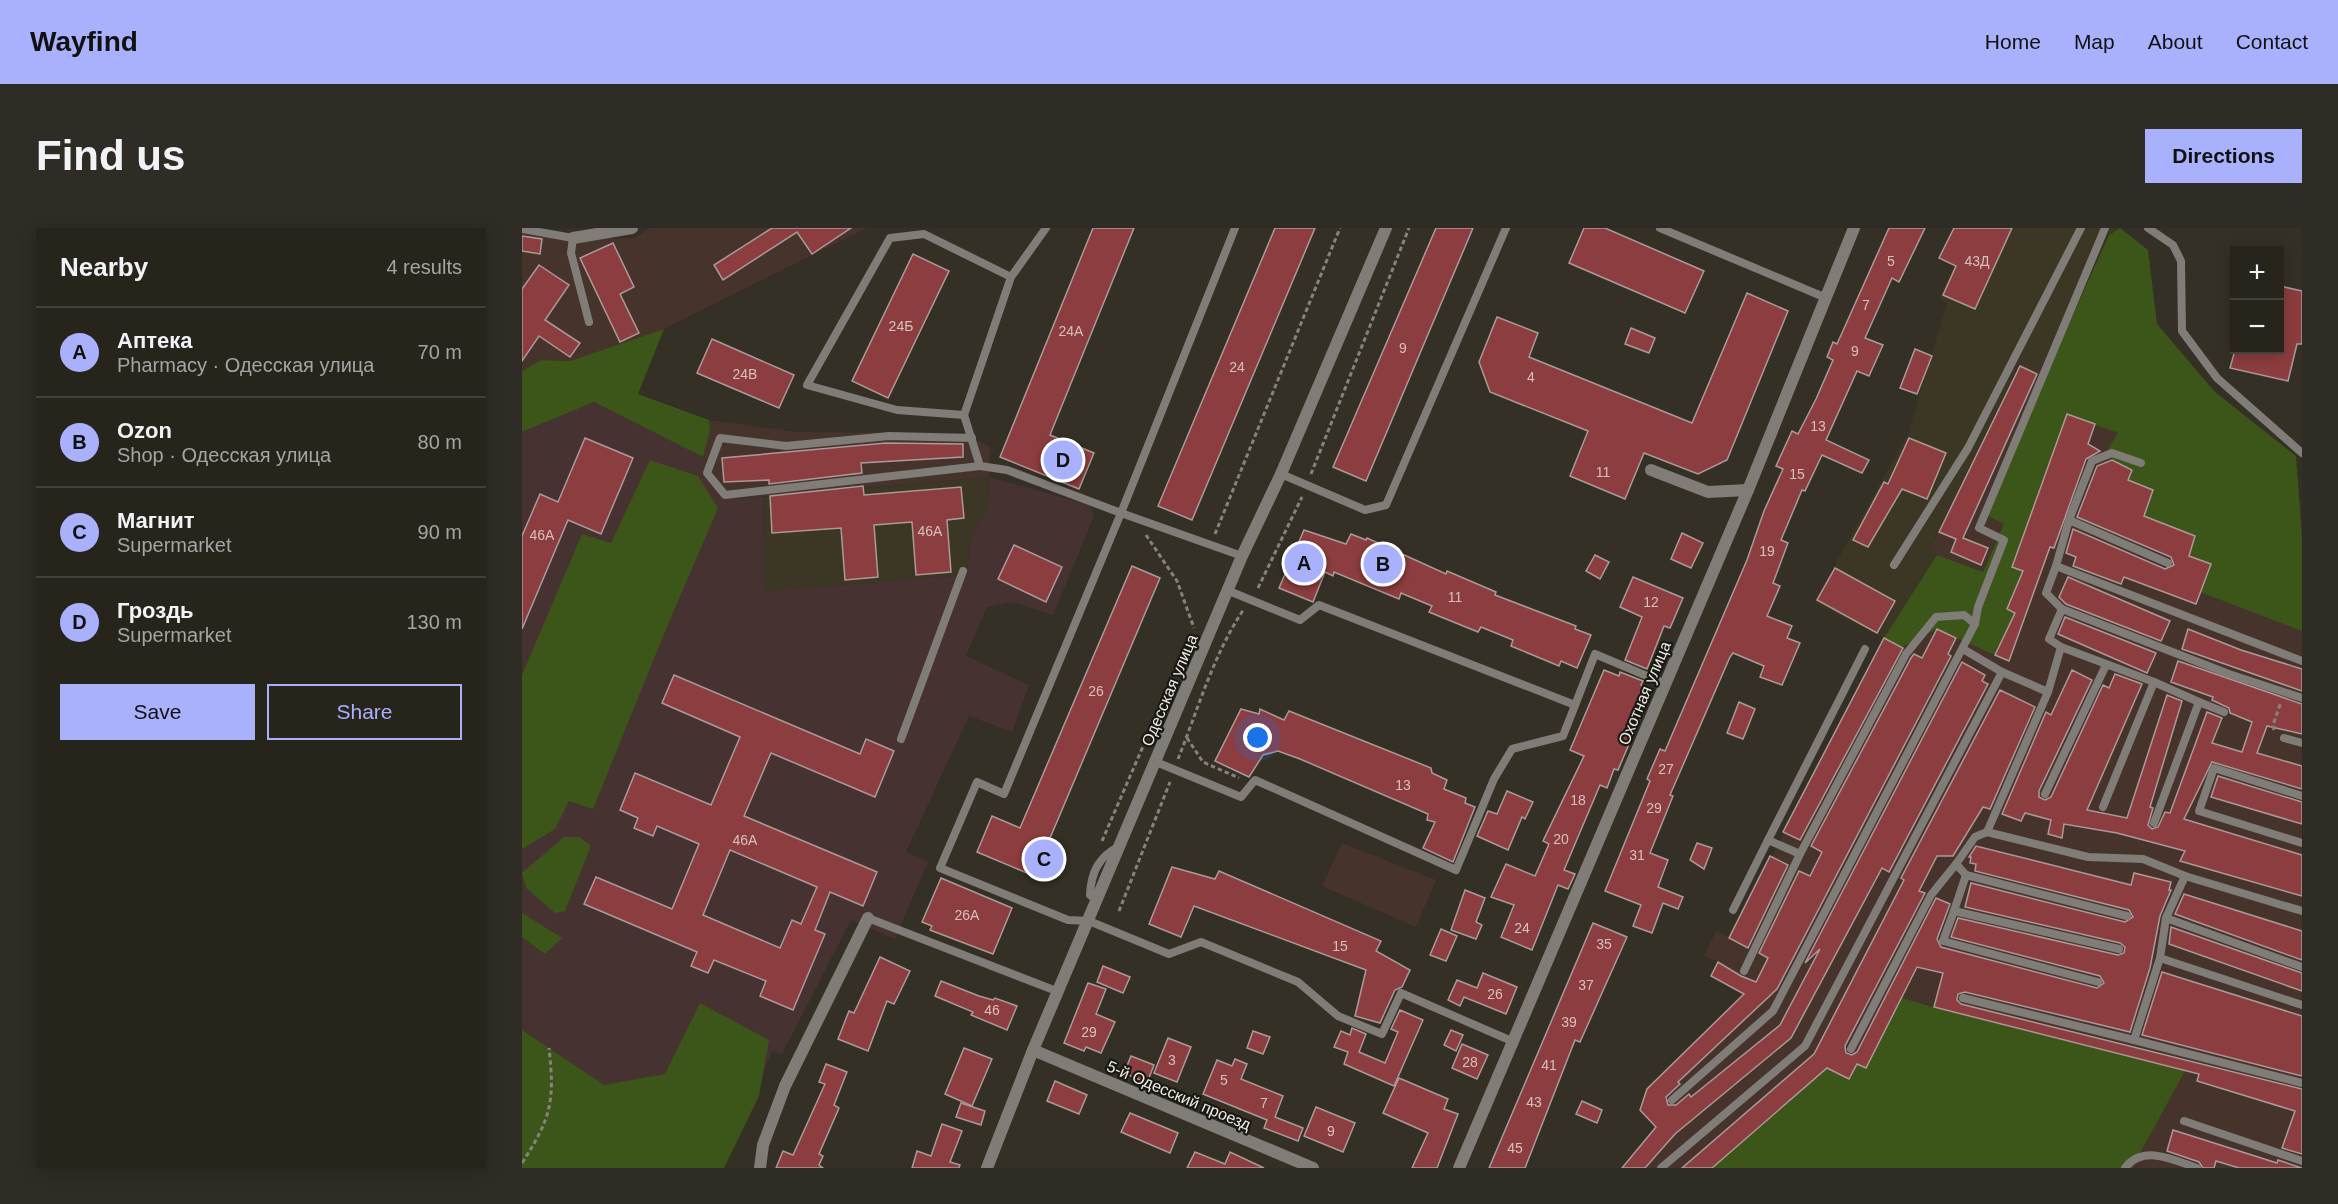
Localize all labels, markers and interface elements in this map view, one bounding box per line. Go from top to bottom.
text: Wayfind [30,26,138,57]
text: Home [1985,30,2041,53]
text: Map [2074,30,2115,53]
text: About [2148,30,2203,53]
text: Contact [2236,30,2308,53]
button: Directions [2145,129,2302,183]
text: Find us [36,132,185,179]
map controls [2230,246,2284,354]
button: + [2230,246,2284,300]
text: Nearby [60,252,148,282]
house number: 5 [1887,253,1895,269]
house number: 43Д [1964,253,1990,269]
text: 4 results [386,256,462,278]
house number: 7 [1862,297,1870,313]
button: − [2230,300,2284,354]
house number: 24Б [889,318,913,334]
house number: 24А [1059,323,1084,339]
text: Аптека [117,328,192,353]
house number: 9 [1399,340,1407,356]
text: A [72,341,87,363]
text: 70 m [418,341,462,363]
house number: 9 [1851,343,1859,359]
text: Pharmacy · Одесская улица [117,354,374,376]
house number: 24 [1229,359,1245,375]
house number: 24В [733,366,757,382]
house number: 4 [1527,369,1535,385]
text: Ozon [117,418,172,443]
house number: 13 [1810,418,1826,434]
text: B [72,431,87,453]
text: 80 m [418,431,462,453]
pin: D [1044,438,1082,482]
text: Shop · Одесская улица [117,444,331,466]
house number: 11 [1596,464,1610,480]
house number: 15 [1789,466,1805,482]
text: Магнит [117,508,195,533]
text: C [72,521,87,543]
text: 90 m [418,521,462,543]
house number: 46А [918,523,943,539]
house number: 46А [530,527,555,543]
text: Supermarket [117,534,232,556]
pin: A [1284,540,1324,586]
pin: B [1364,542,1402,586]
house number: 19 [1759,543,1775,559]
house number: 11 [1448,589,1462,605]
house number: 12 [1643,594,1659,610]
text: Гроздь [117,598,194,623]
text: D [72,611,87,633]
text: 130 m [406,611,462,633]
text: Supermarket [117,624,232,646]
street label: Одесская улица [1138,632,1201,749]
street label: Охотная улица [1615,639,1674,748]
house number: 26 [1088,683,1104,699]
button: Save [60,684,255,740]
button: Share [267,684,462,740]
your location [1243,723,1272,752]
house number: 27 [1658,761,1674,777]
house number: 13 [1395,777,1411,793]
house number: 18 [1570,792,1586,808]
house number: 29 [1646,800,1662,816]
house number: 20 [1553,831,1569,847]
house number: 46А [733,832,758,848]
pin: C [1024,836,1064,882]
house number: 31 [1629,847,1645,863]
house number: 26А [955,907,980,923]
house number: 24 [1514,920,1530,936]
house number: 35 [1596,936,1612,952]
house number: 15 [1332,938,1348,954]
house number: 37 [1578,977,1594,993]
house number: 26 [1487,986,1503,1002]
house number: 46 [984,1002,1000,1018]
house number: 39 [1561,1014,1577,1030]
house number: 29 [1081,1024,1097,1040]
house number: 3 [1168,1052,1176,1068]
house number: 28 [1462,1054,1478,1070]
street label: 5-й Одесский проезд [1104,1057,1254,1134]
house number: 41 [1541,1057,1557,1073]
house number: 5 [1220,1072,1228,1088]
house number: 43 [1526,1094,1542,1110]
house number: 7 [1260,1095,1268,1111]
house number: 9 [1327,1123,1335,1139]
house number: 45 [1507,1140,1523,1156]

